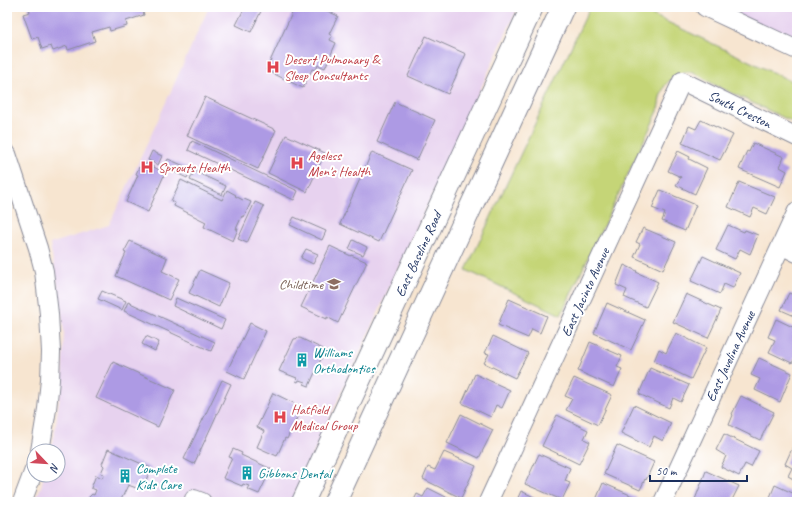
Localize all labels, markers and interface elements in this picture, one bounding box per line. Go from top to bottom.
place label: Desert Pulmonary & Sleep Consultants [284,51,382,84]
hospital icon: Desert Pulmonary & Sleep Consultants [265,59,281,75]
street label: South Creston [705,87,775,132]
place label: Ageless Men's Health [308,147,372,180]
hospital icon: Ageless Men's Health [289,155,305,171]
hospital icon: Sprouts Health [139,159,155,175]
place label: Sprouts Health [158,159,232,176]
street label: East Baseline Road [391,207,447,299]
street label: East Jacinto Avenue [558,244,614,339]
place label: Childtime [279,276,324,293]
school or university icon: Childtime [326,276,342,292]
street label: East Javelina Avenue [702,307,759,404]
place label: Williams Orthodontics [313,344,376,377]
building icon: Williams Orthodontics [294,352,310,368]
place label: Hatfield Medical Group [291,401,358,434]
hospital icon: Hatfield Medical Group [272,409,288,425]
north arrow [26,443,66,483]
scale bar [650,457,747,483]
place label: Complete Kids Care [136,460,183,493]
text: N [46,461,63,475]
text: 50 m [656,463,678,479]
building icon: Gibbons Dental [239,465,255,481]
place label: Gibbons Dental [258,465,334,482]
building icon: Complete Kids Care [117,468,133,484]

